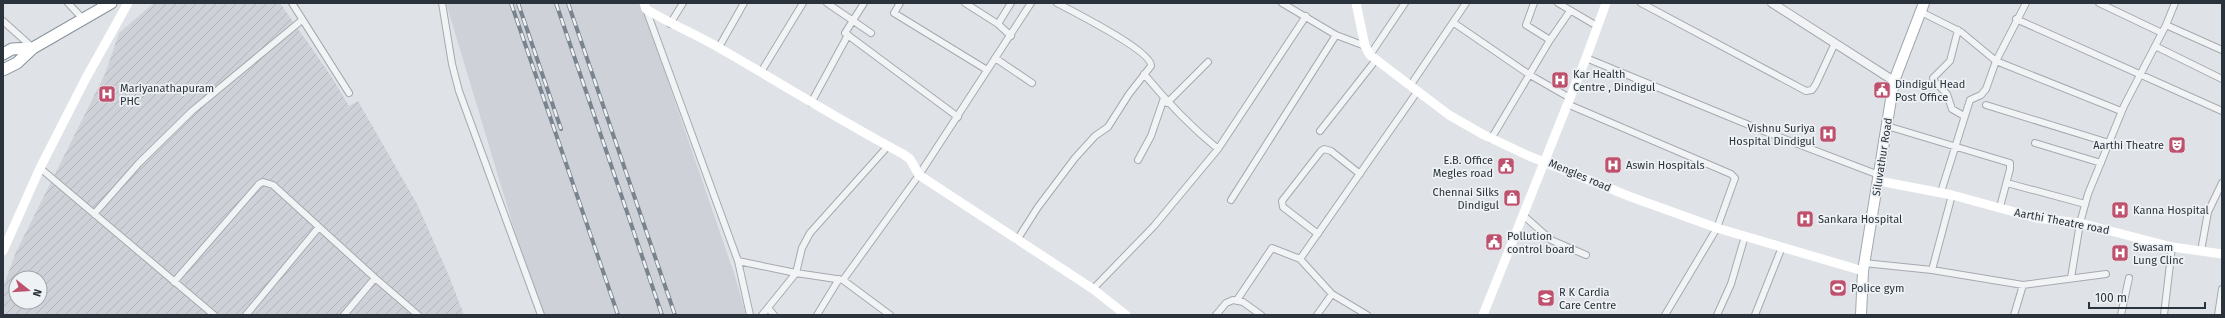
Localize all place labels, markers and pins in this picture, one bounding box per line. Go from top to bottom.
place label: Kar Health Centre , Dindigul [1573,68,1655,94]
hospital icon: Kar Health Centre , Dindigul [1550,70,1570,90]
place label: Dindigul Head Post Office [1895,78,1965,104]
public building icon: Dindigul Head Post Office [1872,80,1892,100]
place label: Mariyanathapuram PHC [120,82,214,108]
hospital icon: Mariyanathapuram PHC [97,84,117,104]
place label: Vishnu Suriya Hospital Dindigul [1729,122,1815,148]
hospital icon: Vishnu Suriya Hospital Dindigul [1818,124,1838,144]
theatre icon: Aarthi Theatre [2167,135,2187,155]
place label: Aarthi Theatre [2093,139,2164,152]
place label: E.B. Office Megles road [1433,154,1493,180]
hospital icon: Aswin Hospitals [1603,155,1623,175]
public building icon: E.B. Office Megles road [1496,156,1516,176]
place label: Aswin Hospitals [1626,159,1705,172]
place label: Chennai Silks Dindigul [1433,186,1499,212]
shop icon: Chennai Silks Dindigul [1502,188,1522,208]
hospital icon: Kanna Hospital [2110,200,2130,220]
place label: Kanna Hospital [2133,204,2209,217]
hospital icon: Sankara Hospital [1795,209,1815,229]
place label: Sankara Hospital [1818,213,1902,226]
place label: Pollution control board [1507,230,1575,256]
public building icon: Pollution control board [1484,232,1504,252]
place label: Swasam Lung Clinc [2133,241,2184,267]
hospital icon: Swasam Lung Clinc [2110,243,2130,263]
sports icon: Police gym [1828,278,1848,298]
place label: Police gym [1851,282,1904,295]
place label: R K Cardia Care Centre [1559,286,1616,312]
school or university icon: R K Cardia Care Centre [1536,288,1556,308]

